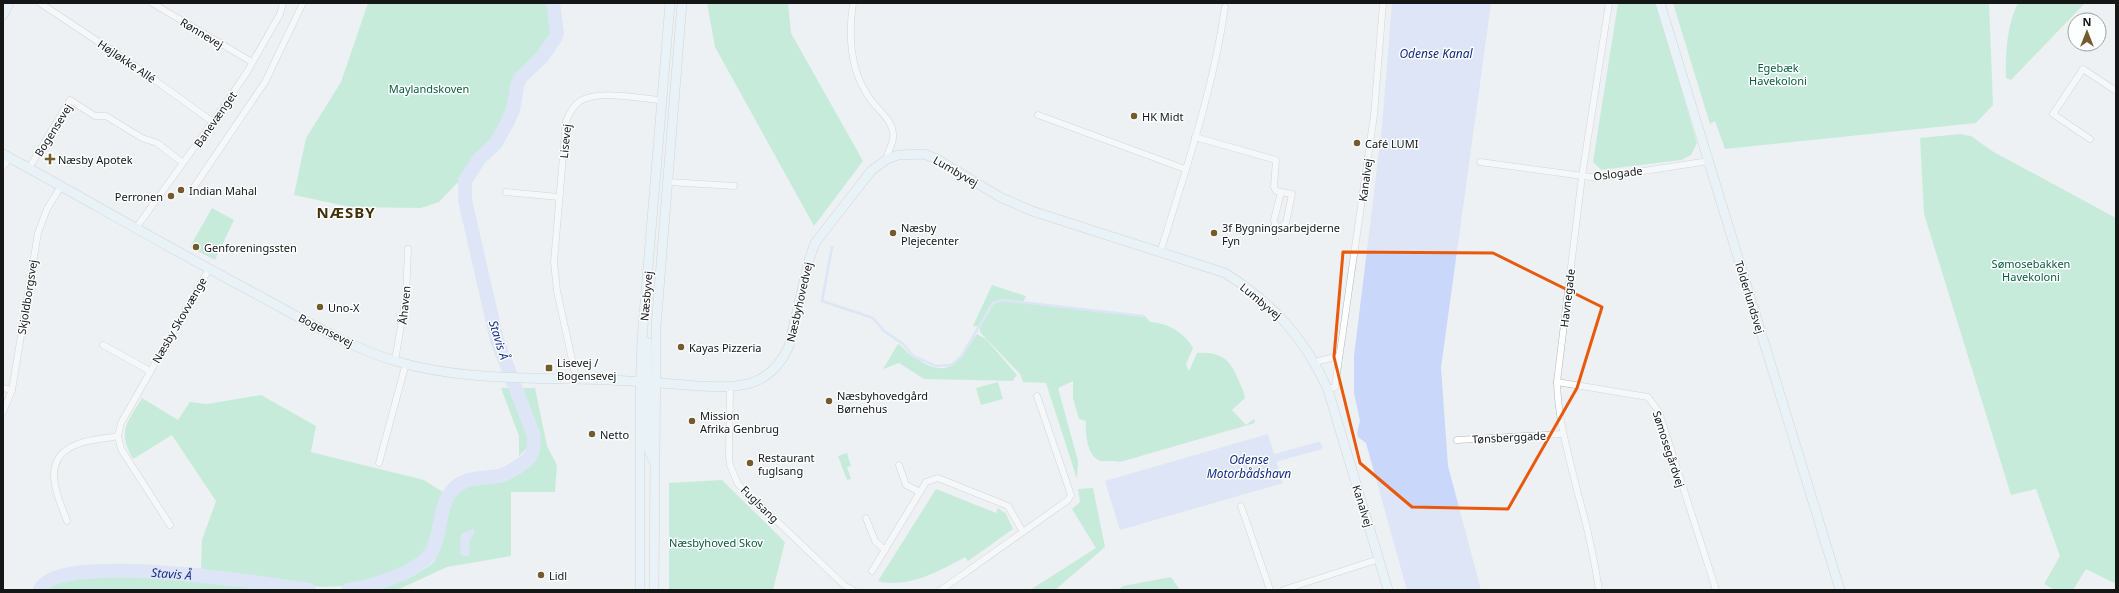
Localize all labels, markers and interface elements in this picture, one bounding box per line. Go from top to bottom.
north arrow [2067,12,2107,52]
street label: Rønnevej [178,14,226,52]
text: N [2083,14,2091,29]
street label: Højløkke Allé [95,36,159,86]
water label: Odense Kanal [1399,45,1474,62]
park label: Egebæk Havekoloni [1749,60,1807,88]
park label: Maylandskoven [389,81,469,96]
street label: Banevænget [190,88,240,150]
street label: Bogensevej [31,101,75,159]
place label: HK Midt [1142,109,1183,124]
marker: HK Midt [1129,111,1139,121]
street label: Lisevej [556,123,574,159]
place label: Café LUMI [1365,136,1419,151]
marker: Café LUMI [1352,138,1362,148]
place label: Næsby Apotek [58,152,133,167]
street label: Lumbyvej [931,152,981,190]
marker: Næsby Apotek [45,154,55,164]
street label: Kanalvej [1355,157,1375,203]
street label: Oslogade [1593,163,1643,183]
place label: Indian Mahal [189,183,257,198]
marker: Indian Mahal [176,185,186,195]
place label: Perronen [115,189,163,204]
marker: Perronen [166,191,176,201]
district label: NÆSBY [316,202,376,222]
place label: Næsby Plejecenter [901,220,959,248]
place label: 3f Bygningsarbejderne Fyn [1222,220,1340,248]
marker: Næsby Plejecenter [888,228,898,238]
marker: 3f Bygningsarbejderne Fyn [1209,228,1219,238]
place label: Genforeningssten [204,240,297,255]
marker: Genforeningssten [191,242,201,252]
park label: Sømosebakken Havekoloni [1992,256,2070,284]
street label: Skjoldborgsvej [14,259,40,335]
street label: Tolderlundsvej [1732,259,1768,335]
street label: Næsbyhovedvej [783,261,815,343]
street label: Havnegade [1556,268,1578,328]
street label: Næsbyvej [636,270,656,322]
street label: Næsby Skovvænge [148,274,210,366]
street label: Lumbyvej [1237,279,1285,323]
street label: Åhaven [395,285,413,325]
place label: Uno-X [328,300,360,315]
marker: Uno-X [315,302,325,312]
street label: Bogensevej [296,310,356,350]
water label: Stavis Å [485,318,513,362]
place label: Kayas Pizzeria [689,340,761,355]
marker: Kayas Pizzeria [676,342,686,352]
place label: Lisevej / Bogensevej [557,355,616,383]
marker: Lisevej / Bogensevej [544,363,554,373]
place label: Næsbyhovedgård Børnehus [837,388,928,416]
marker: Næsbyhovedgård Børnehus [824,396,834,406]
place label: Mission Afrika Genbrug [700,408,779,436]
street label: Sømosegårdvej [1650,409,1688,489]
marker: Mission Afrika Genbrug [687,416,697,426]
place label: Netto [600,427,630,442]
street label: Tønsberggade [1472,428,1546,446]
marker: Netto [587,429,597,439]
place label: Restaurant fuglsang [758,450,815,478]
water label: Odense Motorbådshavn [1207,451,1291,482]
marker: Restaurant fuglsang [745,458,755,468]
street label: Fuglsang [738,482,782,526]
street label: Kanalvej [1349,483,1377,529]
park label: Næsbyhoved Skov [669,535,763,550]
water label: Stavis Å [151,563,193,583]
place label: Lidl [549,568,567,583]
marker: Lidl [536,570,546,580]

